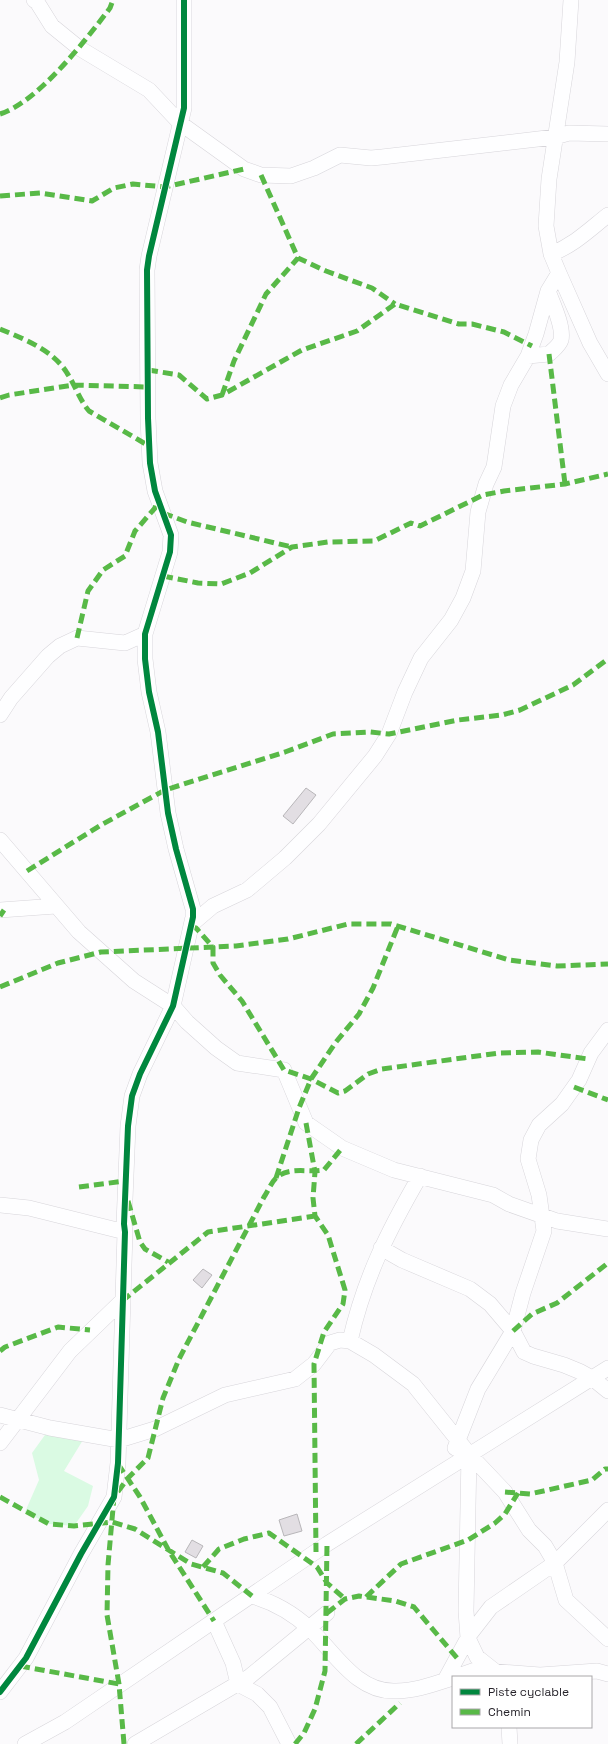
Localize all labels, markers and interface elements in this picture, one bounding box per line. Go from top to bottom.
legend [452,1676,592,1728]
text: Piste cyclable [488,1684,569,1700]
text: Chemin [488,1704,531,1720]

